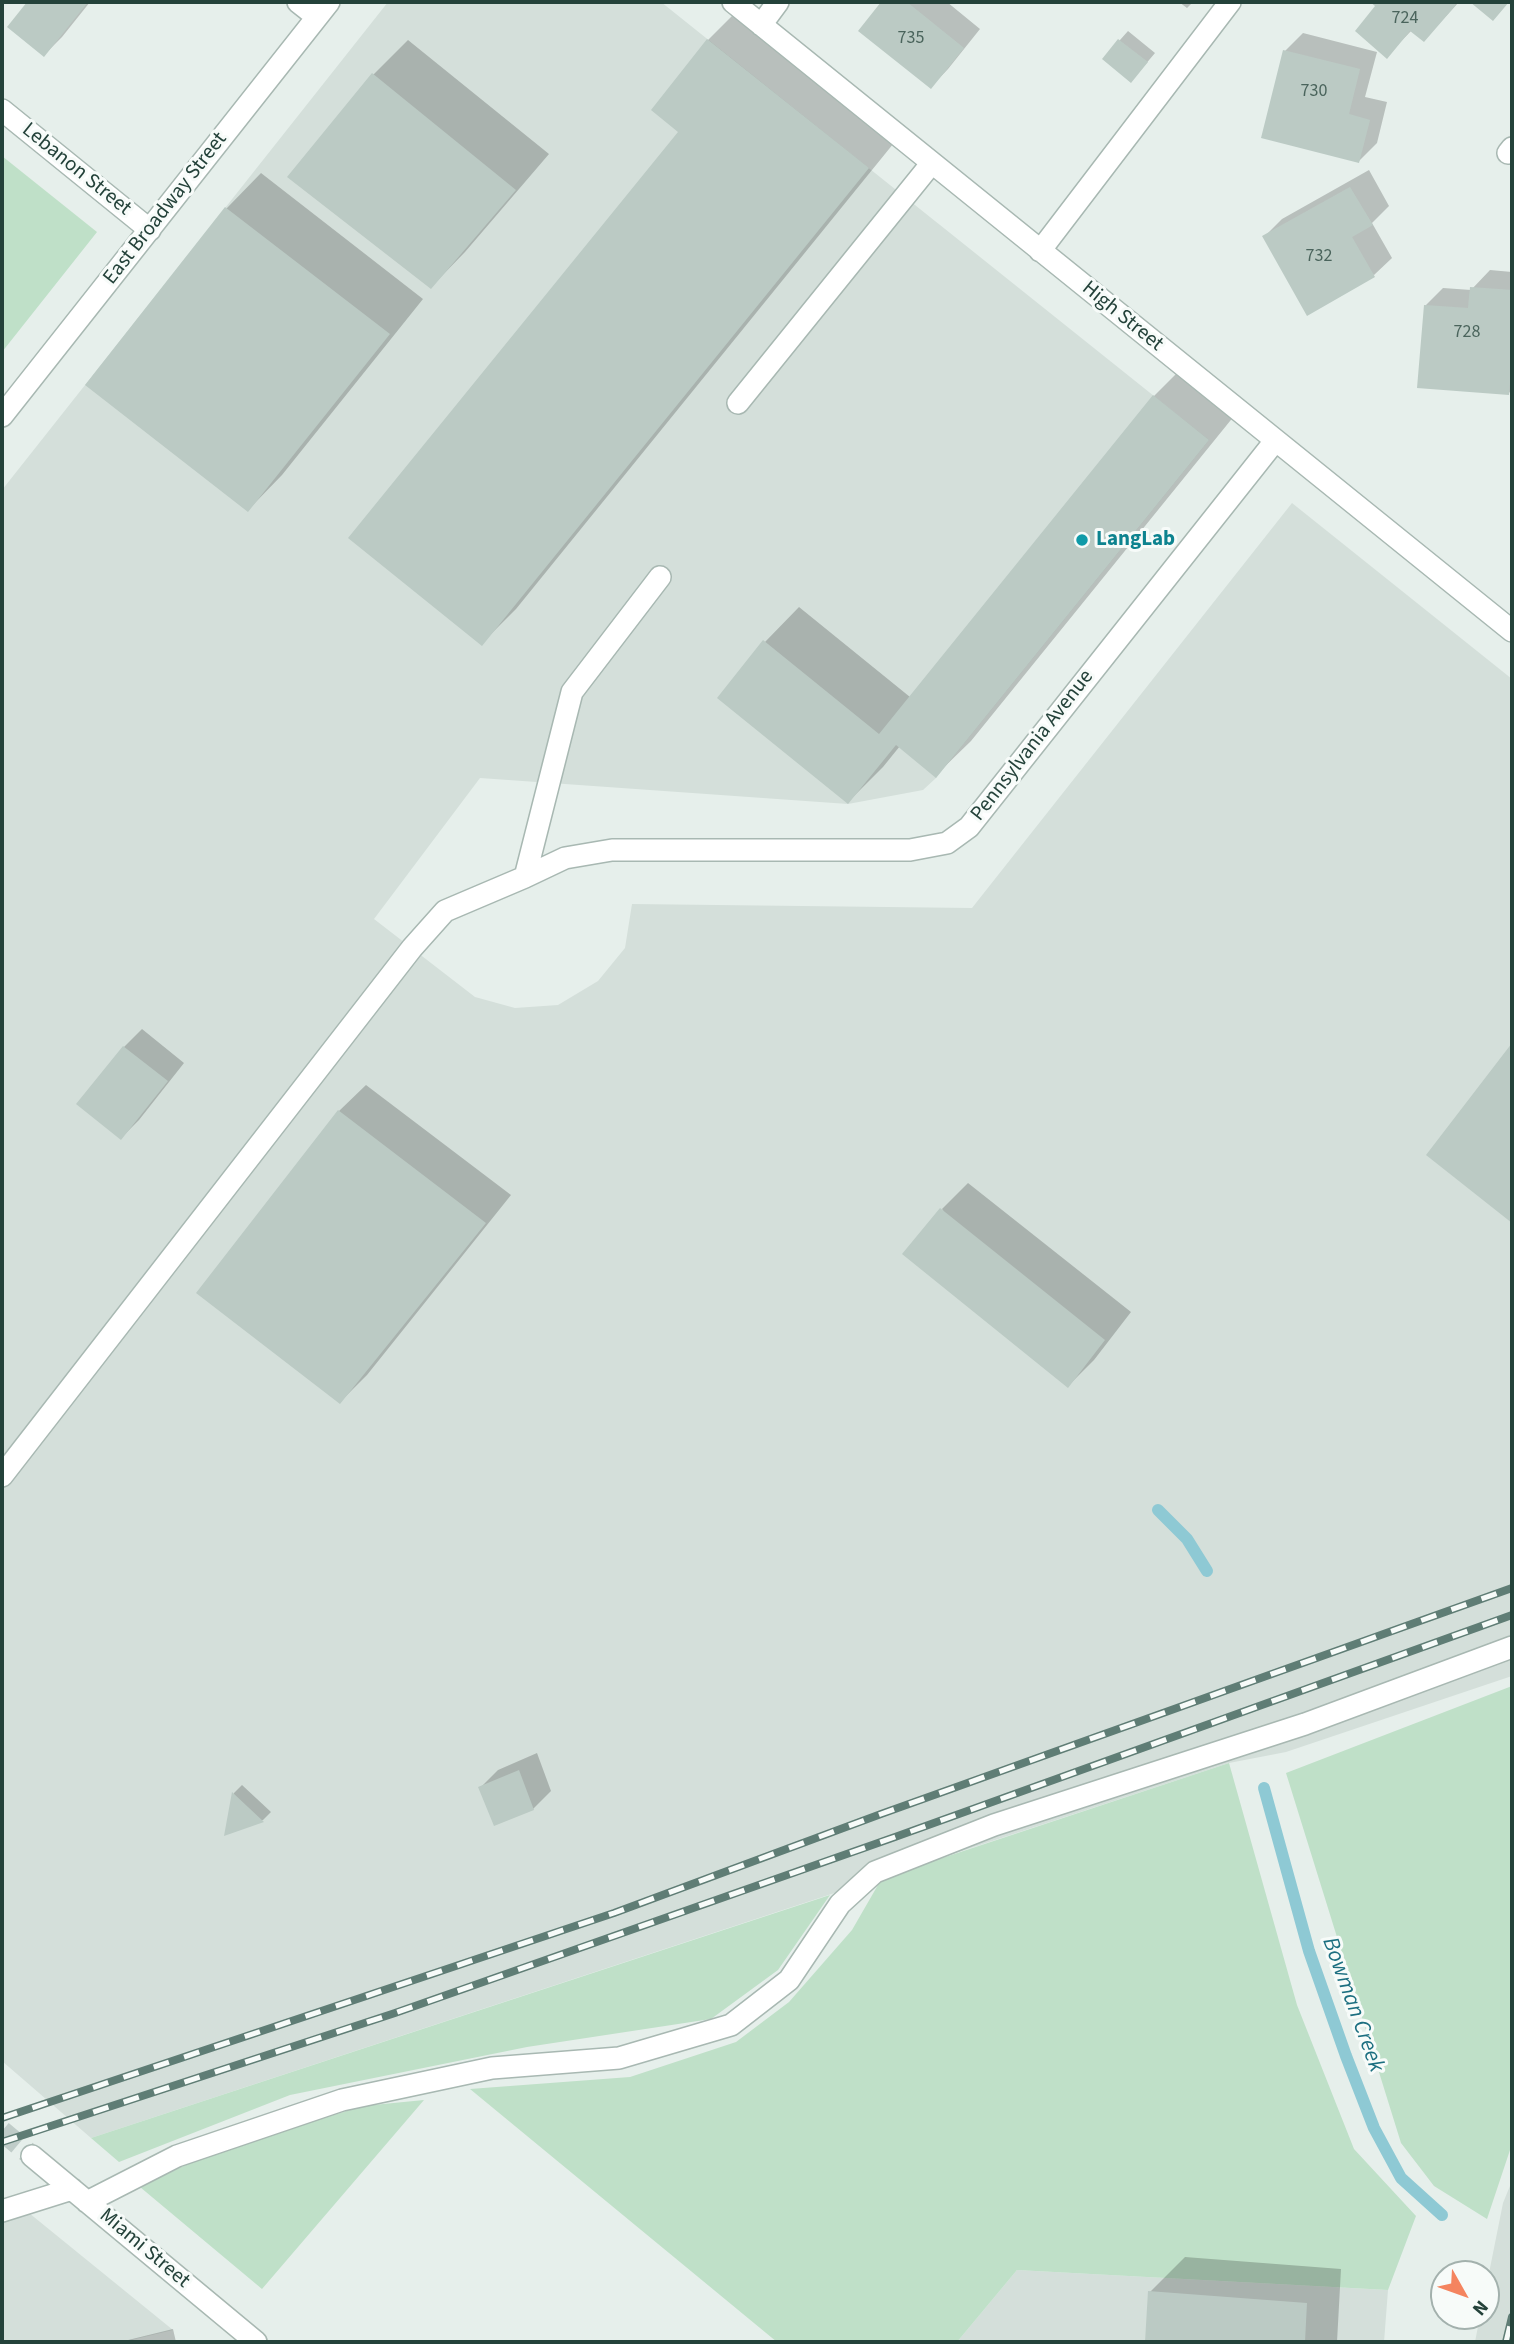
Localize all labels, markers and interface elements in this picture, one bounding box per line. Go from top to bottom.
house number: 724 [1392,8,1418,30]
house number: 735 [898,28,924,50]
house number: 730 [1301,81,1327,103]
street label: Lebanon Street [16,118,136,222]
street label: East Broadway Street [99,128,233,290]
house number: 732 [1306,246,1332,268]
street label: High Street [1076,276,1168,358]
house number: 728 [1454,322,1480,344]
place label: LangLab [1096,527,1175,553]
marker: LangLab [1074,532,1090,548]
street label: Pennsylvania Avenue [966,665,1100,827]
water label: Bowman Creek [1315,1934,1389,2076]
street label: Miami Street [94,2204,194,2294]
north arrow [1430,2260,1500,2330]
text: N [1466,2294,1494,2321]

